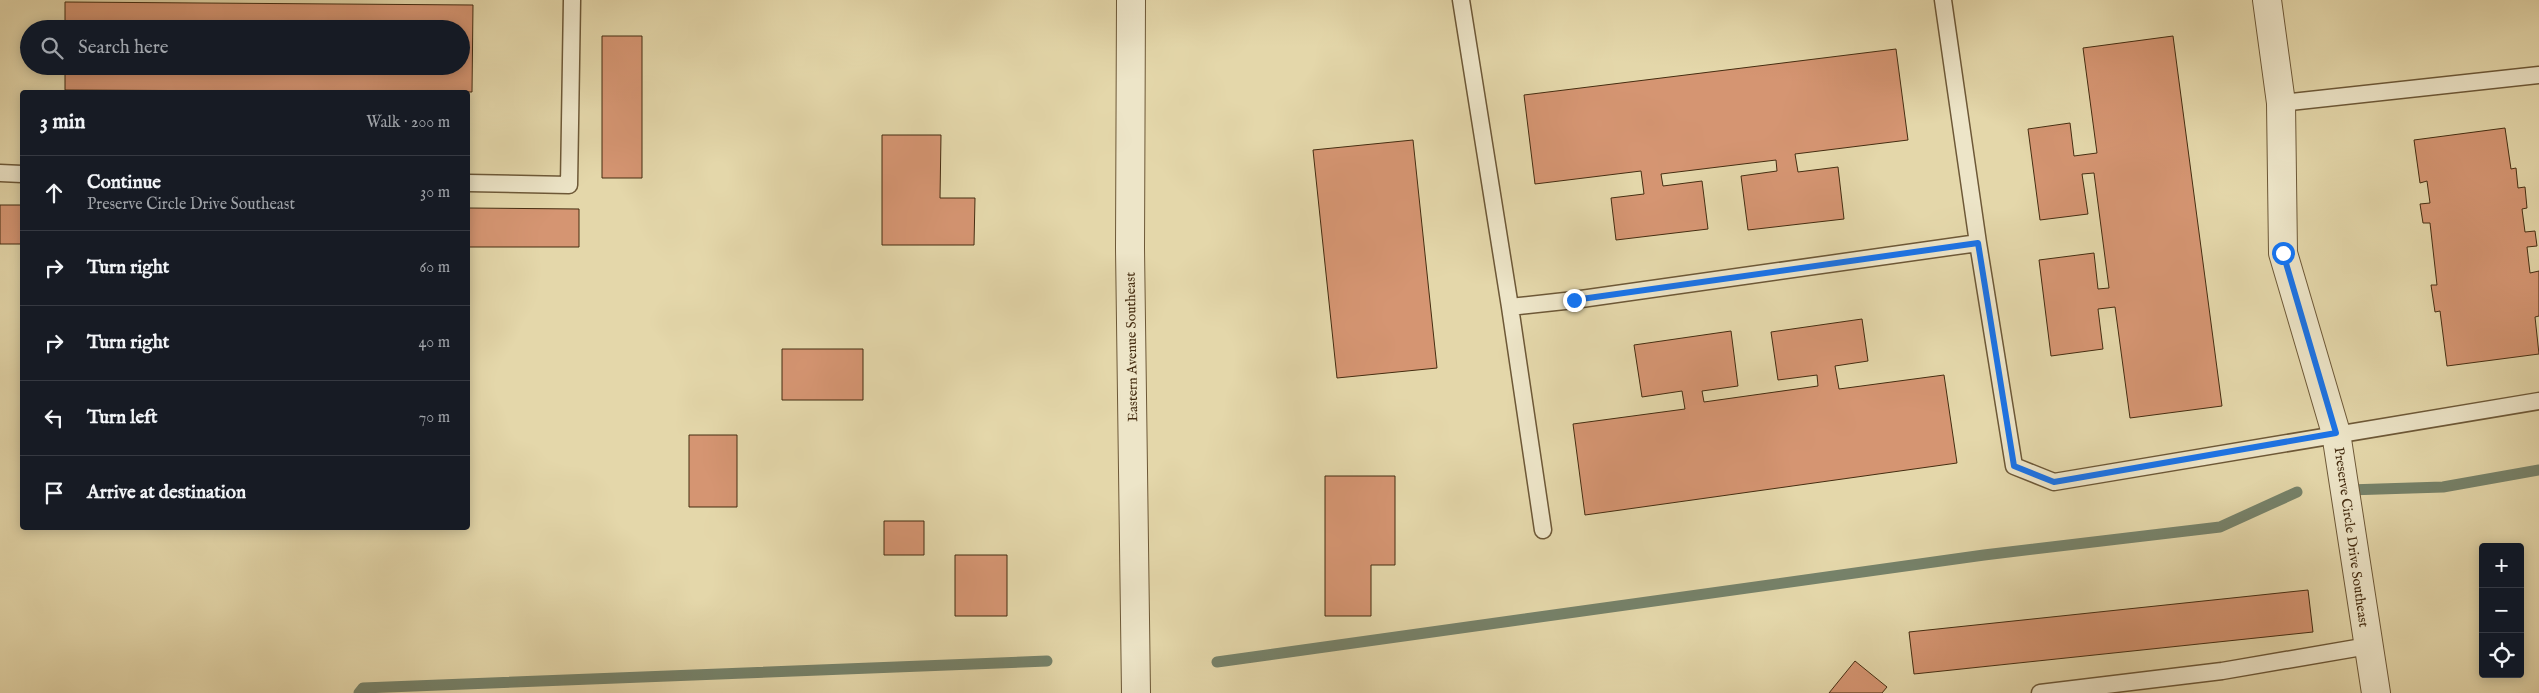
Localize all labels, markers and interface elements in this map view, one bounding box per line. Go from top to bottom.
search box [20,20,470,75]
icon: search [38,34,66,62]
text: Search here [78,36,169,60]
text: 3 min [40,109,85,136]
text: Walk · 200 m [366,113,450,133]
text: Continue [87,171,161,195]
icon: ahead [40,179,68,207]
text: 30 m [420,183,450,203]
text: Preserve Circle Drive Southeast [87,195,295,215]
route start [2272,242,2295,265]
icon: right [40,254,68,282]
text: Turn right [87,256,169,280]
text: 60 m [420,258,450,278]
street label: Eastern Avenue Southeast [1122,272,1142,422]
route end [1563,289,1586,312]
icon: right [40,329,68,357]
text: Turn right [87,331,169,355]
text: 40 m [418,333,450,353]
icon: left [40,404,68,432]
text: Turn left [87,406,158,430]
text: 70 m [419,408,450,428]
street label: Preserve Circle Drive Southeast [2329,446,2373,629]
icon: arrive [40,479,68,507]
text: Arrive at destination [87,481,246,505]
map controls [2479,543,2524,678]
button: + [2479,543,2524,588]
button: − [2479,588,2524,633]
button: locate [2479,633,2524,678]

